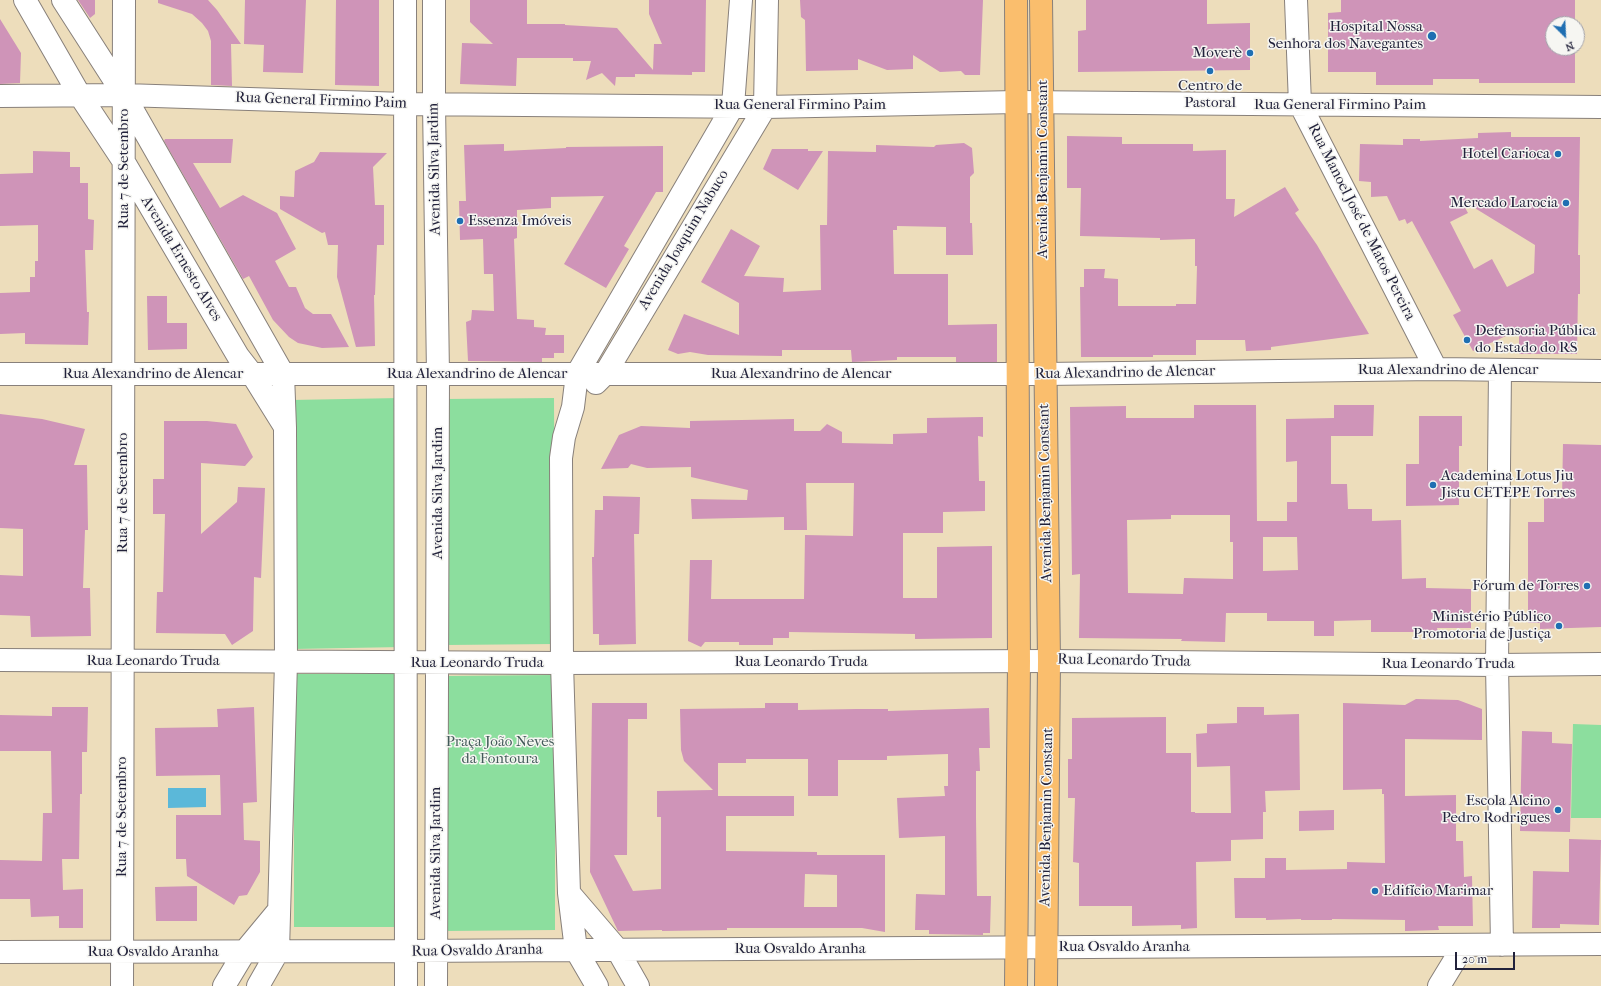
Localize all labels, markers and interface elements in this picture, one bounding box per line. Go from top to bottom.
north arrow [1545,16,1585,56]
place label: Hospital Nossa Senhora dos Navegantes [1268,18,1423,53]
marker: Hospital Nossa Senhora dos Navegantes [1426,30,1438,42]
text: N [1563,39,1576,54]
place label: Moverè [1193,44,1242,62]
marker: Moverè [1245,48,1255,58]
marker: Centro de Pastoral [1205,66,1215,76]
place label: Centro de Pastoral [1178,77,1242,112]
street label: Avenida Benjamin Constant [1034,80,1052,258]
street label: Rua General Firmino Paim [235,89,407,113]
street label: Rua General Firmino Paim [714,96,886,114]
street label: Rua General Firmino Paim [1254,96,1426,114]
street label: Avenida Silva Jardim [425,103,445,235]
street label: Rua 7 de Setembro [115,109,133,229]
street label: Rua Manoel José de Matos Pereira [1303,120,1419,324]
place label: Hotel Carioca [1462,145,1550,163]
marker: Hotel Carioca [1553,149,1563,159]
street label: Avenida Joaquim Nabuco [635,167,733,313]
street label: Avenida Ernesto Alves [137,193,225,325]
place label: Mercado Larocia [1450,194,1558,212]
marker: Mercado Larocia [1561,198,1571,208]
place label: Essenza Imóveis [468,212,571,230]
marker: Essenza Imóveis [455,216,465,226]
place label: Defensoria Pública do Estado do RS [1475,322,1596,357]
marker: Defensoria Pública do Estado do RS [1462,335,1472,345]
street label: Rua Alexandrino de Alencar [1358,361,1538,379]
street label: Rua Alexandrino de Alencar [1034,362,1216,384]
street label: Rua Alexandrino de Alencar [63,365,243,383]
street label: Rua Alexandrino de Alencar [387,365,567,383]
street label: Rua Alexandrino de Alencar [711,365,891,383]
street label: Avenida Benjamin Constant [1035,403,1057,583]
street label: Avenida Silva Jardim [429,427,447,559]
street label: Rua 7 de Setembro [114,433,132,553]
place label: Academina Lotus Jiu Jistu CETEPE Torres [1441,467,1575,502]
marker: Academina Lotus Jiu Jistu CETEPE Torres [1428,480,1438,490]
place label: Fórum de Torres [1472,577,1579,595]
marker: Fórum de Torres [1582,581,1592,591]
place label: Ministério Público Promotoria de Justiça [1413,608,1551,643]
marker: Ministério Público Promotoria de Justiça [1554,621,1564,631]
street label: Rua Leonardo Truda [1057,651,1191,671]
street label: Rua Leonardo Truda [86,652,220,670]
street label: Rua Leonardo Truda [734,653,868,671]
street label: Rua Leonardo Truda [410,654,544,672]
street label: Rua Leonardo Truda [1381,655,1515,673]
street label: Avenida Benjamin Constant [1036,727,1058,907]
park label: Praça João Neves da Fontoura [446,733,554,768]
street label: Rua 7 de Setembro [113,757,131,877]
street label: Avenida Silva Jardim [427,787,445,919]
place label: Escola Alcino Pedro Rodrigues [1442,792,1550,827]
marker: Escola Alcino Pedro Rodrigues [1553,805,1563,815]
place label: Edifício Marimar [1383,882,1493,900]
marker: Edifício Marimar [1370,886,1380,896]
street label: Rua Osvaldo Aranha [1058,938,1190,956]
street label: Rua Osvaldo Aranha [734,940,866,958]
street label: Rua Osvaldo Aranha [411,941,543,961]
street label: Rua Osvaldo Aranha [87,943,219,961]
scale bar [1457,944,1517,970]
text: 20 m [1462,952,1487,966]

